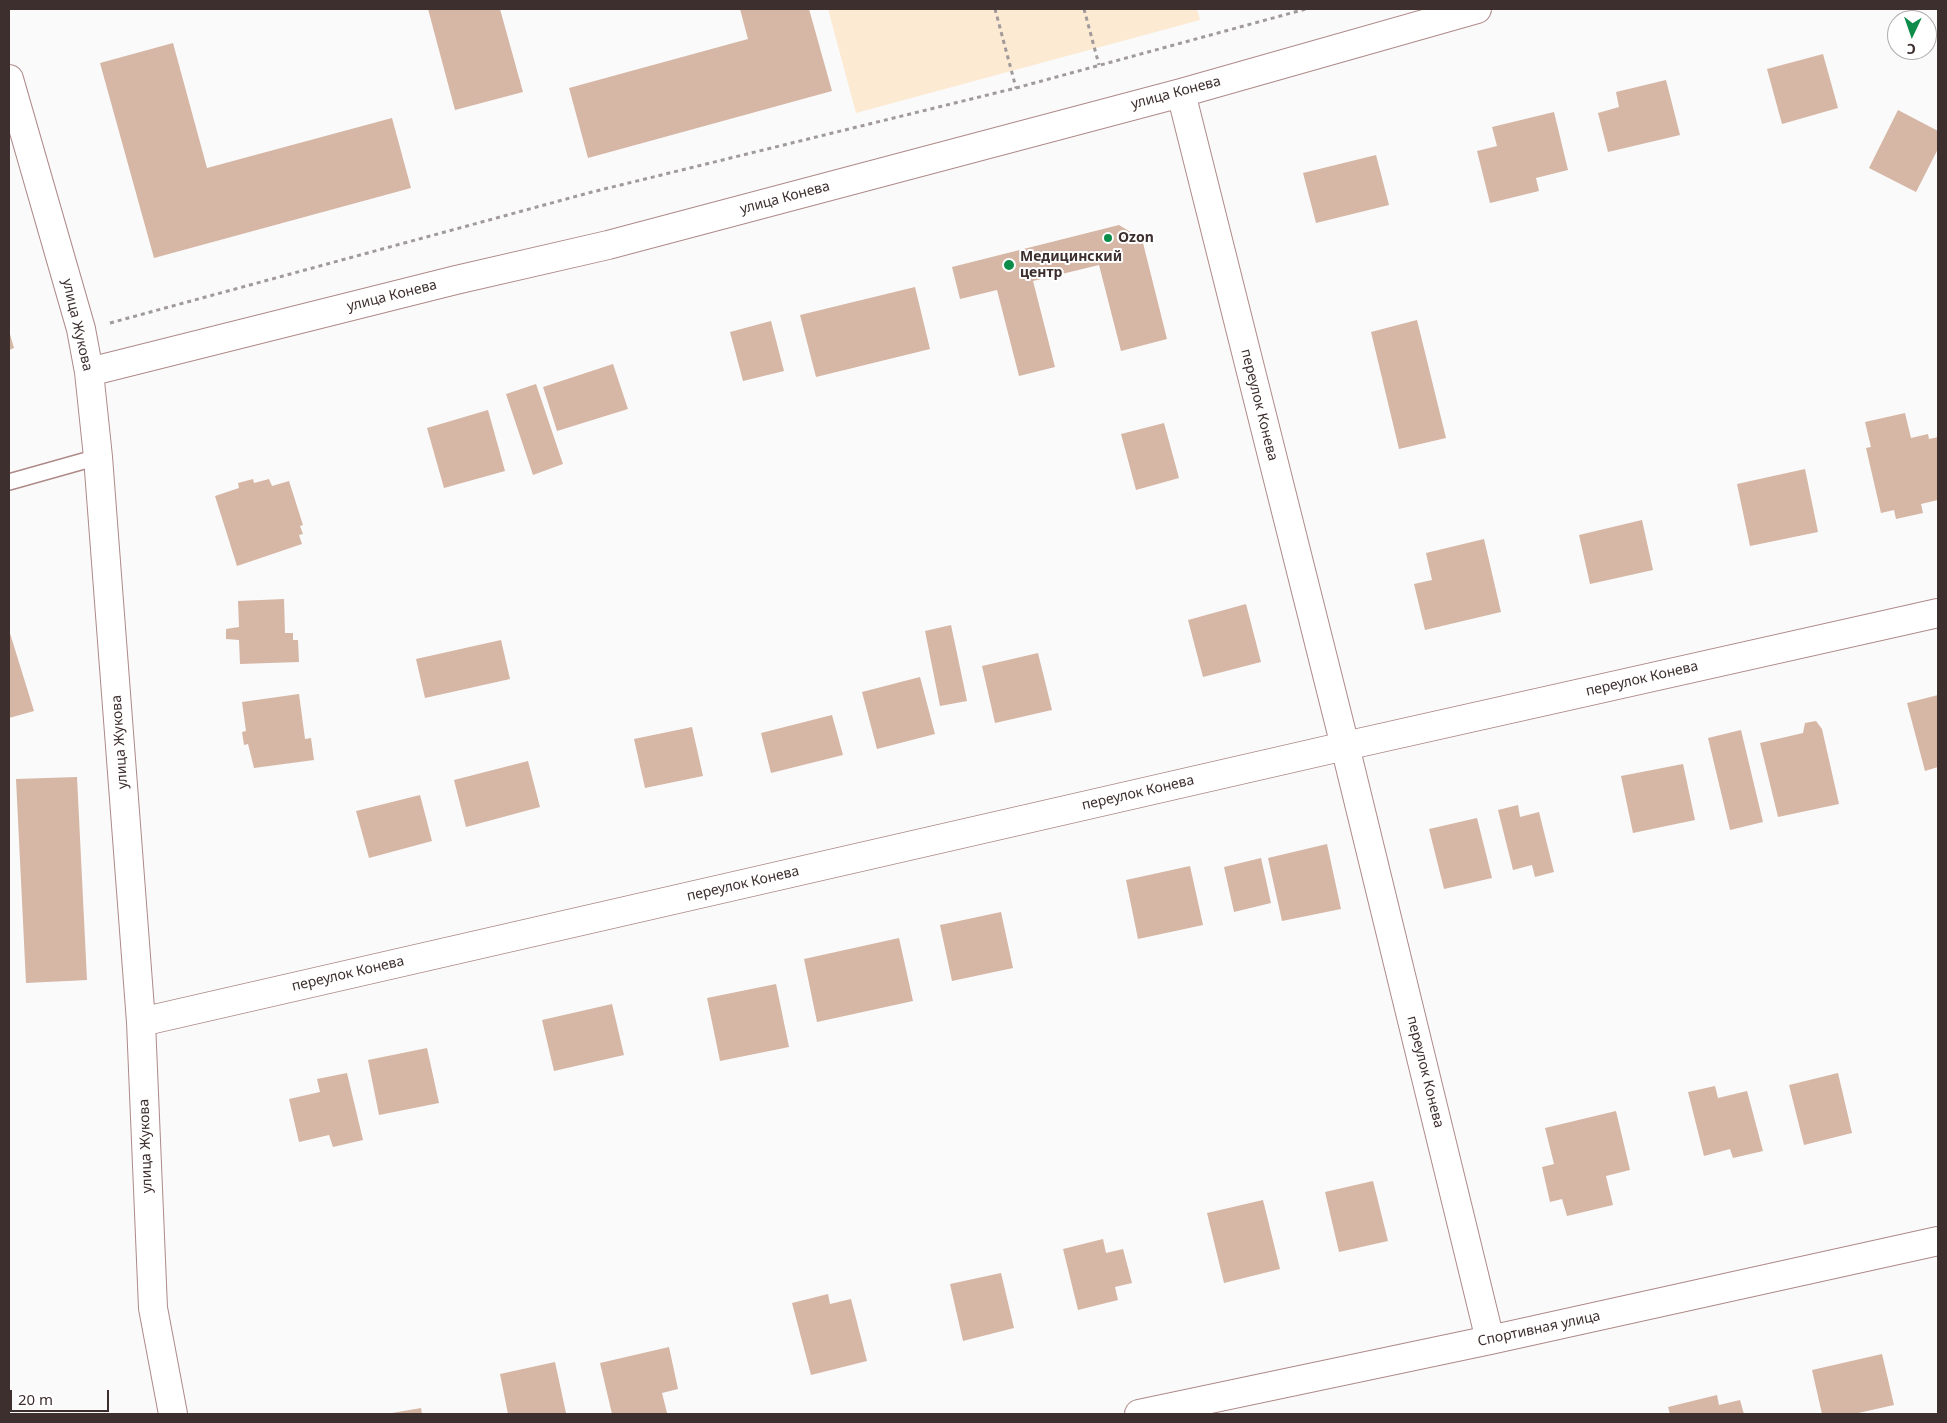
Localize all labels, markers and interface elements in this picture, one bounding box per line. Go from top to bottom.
north arrow [1887,10,1937,60]
text: С [1906,40,1916,59]
street label: улица Конева [1129,73,1223,113]
street label: улица Конева [738,178,832,218]
place label: Ozon [1118,230,1154,246]
marker: Ozon [1102,232,1114,244]
place label: Медицинский центр [1020,249,1122,282]
marker: Медицинский центр [1002,258,1016,272]
street label: улица Жукова [58,277,96,373]
street label: улица Конева [345,277,439,315]
street label: переулок Конева [1237,347,1281,463]
street label: переулок Конева [1584,658,1700,700]
street label: улица Жукова [108,694,132,790]
street label: переулок Конева [1080,772,1196,814]
street label: переулок Конева [685,863,801,905]
street label: переулок Конева [290,953,406,995]
street label: переулок Конева [1403,1014,1447,1130]
street label: улица Жукова [136,1099,156,1193]
street label: Спортивная улица [1476,1308,1602,1350]
scale bar [12,1380,111,1412]
text: 20 m [18,1389,53,1409]

